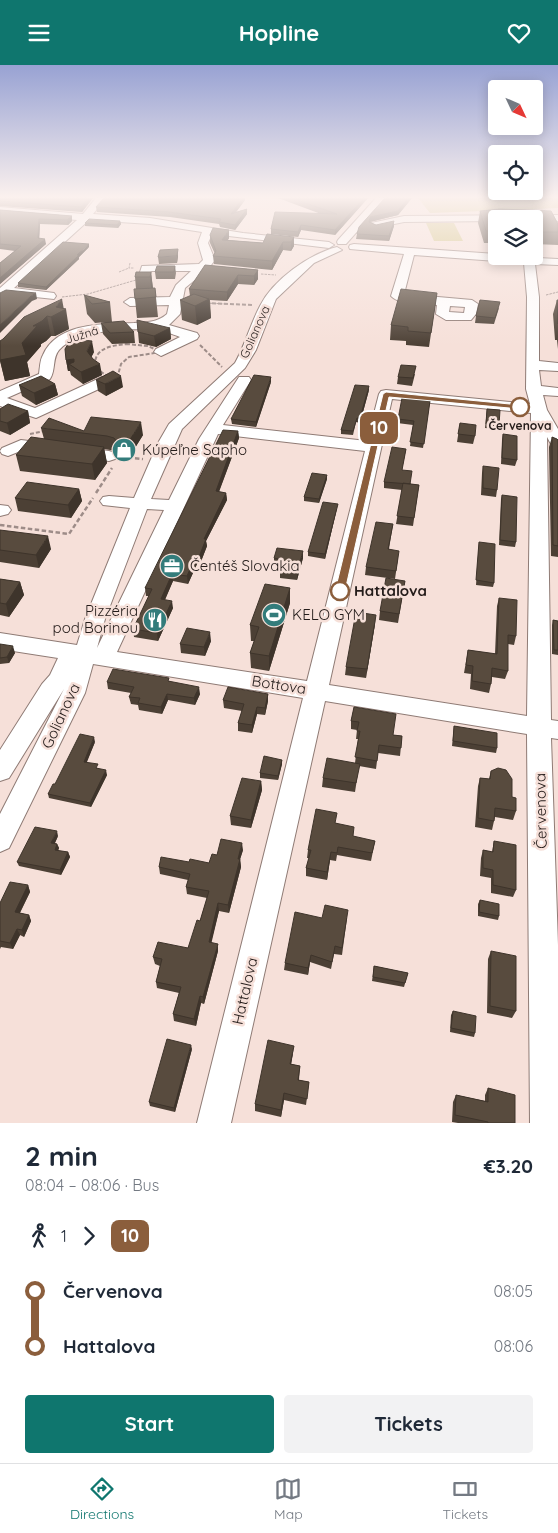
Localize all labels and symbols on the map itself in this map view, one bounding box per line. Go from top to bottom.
north arrow [488,80,542,135]
street label: Golianova [236,303,273,360]
street label: Južná [64,322,100,347]
marker: Červenova [510,397,530,417]
line badge: 10 [356,412,402,444]
place label: Červenova [488,418,552,433]
shop icon: Kúpeľne Sapho [111,437,137,463]
place label: Kúpeľne Sapho [142,440,247,459]
office icon: Čentéš Slovakia [159,553,185,579]
place label: Čentéš Slovakia [190,556,300,575]
marker: Hattalova [330,581,350,601]
place label: Hattalova [354,581,427,600]
place label: Pizzéria pod Borinou [53,601,138,637]
sports icon: KELO GYM [261,602,287,628]
place label: KELO GYM [292,605,365,624]
restaurant icon: Pizzéria pod Borinou [142,607,168,633]
street label: Bottova [250,671,308,698]
street label: Golianova [37,680,84,751]
street label: Červenova [530,773,551,849]
street label: Hattalova [228,955,261,1026]

